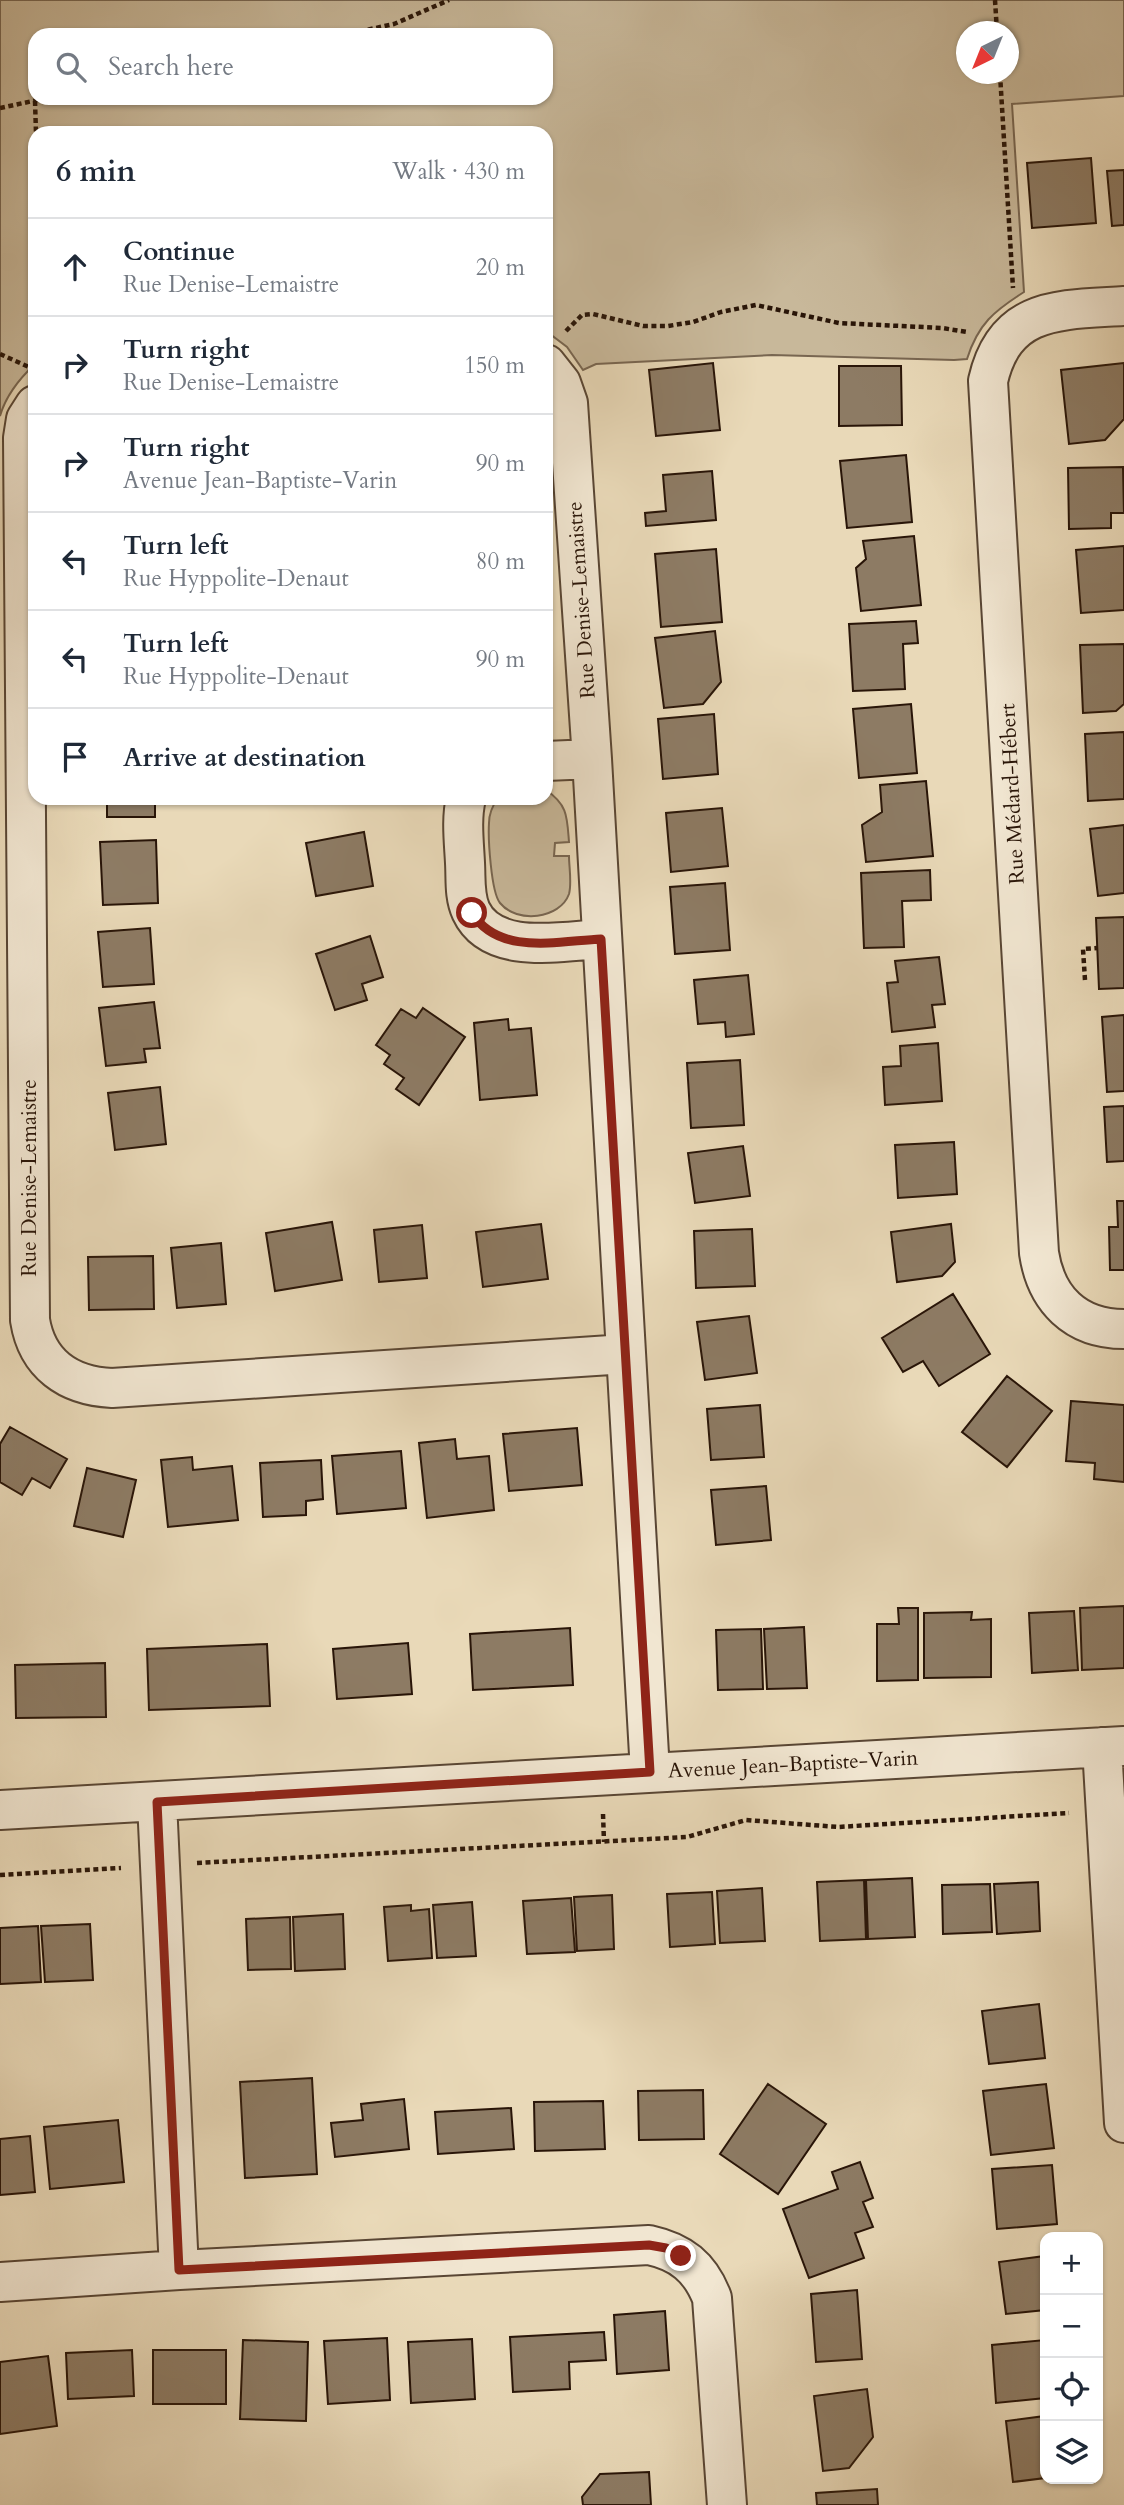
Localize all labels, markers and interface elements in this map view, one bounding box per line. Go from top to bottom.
north arrow [956,21,1019,84]
search box [28,28,553,105]
icon: search [52,48,90,86]
text: Search here [108,49,234,84]
text: 6 min [56,151,136,192]
text: Walk · 430 m [392,156,525,187]
text: Continue [123,234,235,269]
icon: ahead [56,248,94,286]
text: 20 m [476,252,525,283]
text: Rue Denise-Lemaistre [123,269,339,300]
text: Turn right [123,332,250,367]
icon: right [56,346,94,384]
text: 150 m [464,350,525,381]
text: Rue Denise-Lemaistre [123,367,339,398]
text: Turn right [123,430,250,465]
icon: right [56,444,94,482]
text: 90 m [476,448,525,479]
text: Avenue Jean-Baptiste-Varin [123,465,397,496]
street label: Rue Denise-Lemaistre [560,500,603,699]
text: Turn left [123,528,228,563]
icon: left [56,542,94,580]
text: 80 m [476,546,525,577]
text: Rue Hyppolite-Denaut [123,563,349,594]
text: Turn left [123,626,228,661]
icon: left [56,640,94,678]
text: 90 m [476,644,525,675]
text: Rue Hyppolite-Denaut [123,661,349,692]
street label: Rue Médard-Hébert [993,702,1032,885]
icon: arrive [56,738,94,776]
text: Arrive at destination [123,740,366,775]
route start [456,897,487,928]
street label: Rue Denise-Lemaistre [15,1079,44,1277]
street label: Avenue Jean-Baptiste-Varin [667,1743,919,1786]
map controls [1040,2232,1103,2484]
button: + [1040,2232,1103,2295]
route end [665,2240,696,2271]
button: − [1040,2295,1103,2358]
button: locate [1040,2358,1103,2421]
button: layers [1040,2421,1103,2484]

